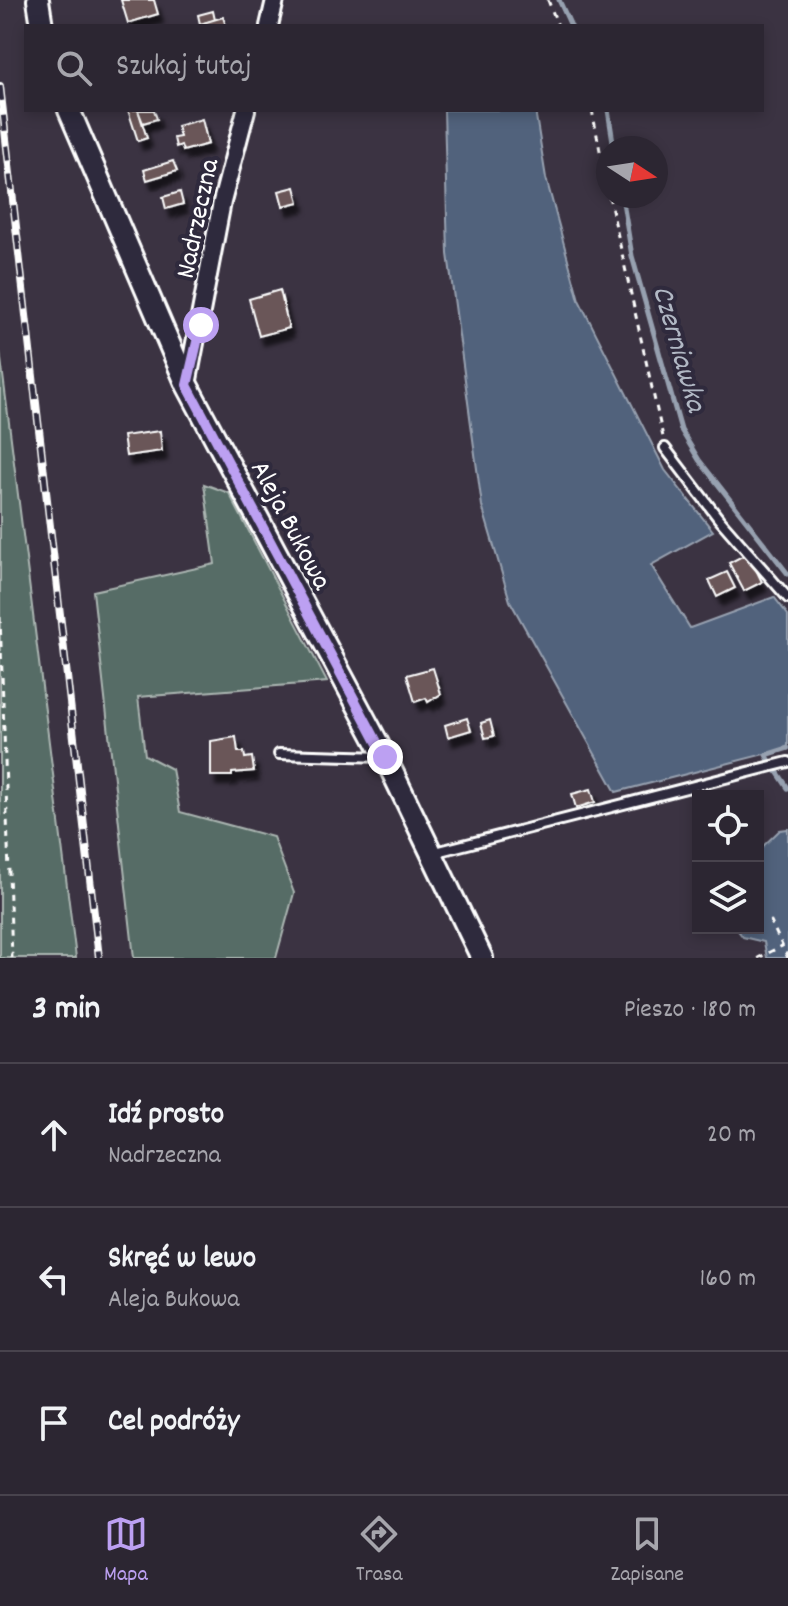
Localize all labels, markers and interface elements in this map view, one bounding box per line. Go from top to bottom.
search box [24,24,764,112]
icon: search [52,46,96,90]
text: Szukaj tutaj [116,47,252,90]
north arrow [596,136,668,208]
street label: Nadrzeczna [168,155,232,283]
water label: Czerniawka [638,281,716,419]
route start [183,307,219,343]
street label: Aleja Bukowa [238,454,340,599]
route end [367,739,403,775]
map controls [692,790,764,934]
button: locate [692,790,764,862]
button: layers [692,862,764,934]
text: 3 min [32,986,100,1035]
text: Pieszo · 180 m [624,992,756,1029]
text: Idź prosto [108,1095,224,1138]
icon: ahead [32,1113,76,1157]
text: 20 m [707,1117,756,1154]
text: Nadrzeczna [108,1138,221,1175]
text: Skręć w lewo [108,1239,256,1282]
icon: left [32,1257,76,1301]
text: 160 m [700,1261,756,1298]
text: Aleja Bukowa [108,1282,239,1319]
icon: arrive [32,1401,76,1445]
text: Cel podróży [108,1402,239,1445]
tab: Mapa [104,1512,148,1591]
tab: Trasa [356,1512,403,1591]
tab: Zapisane [610,1512,684,1591]

